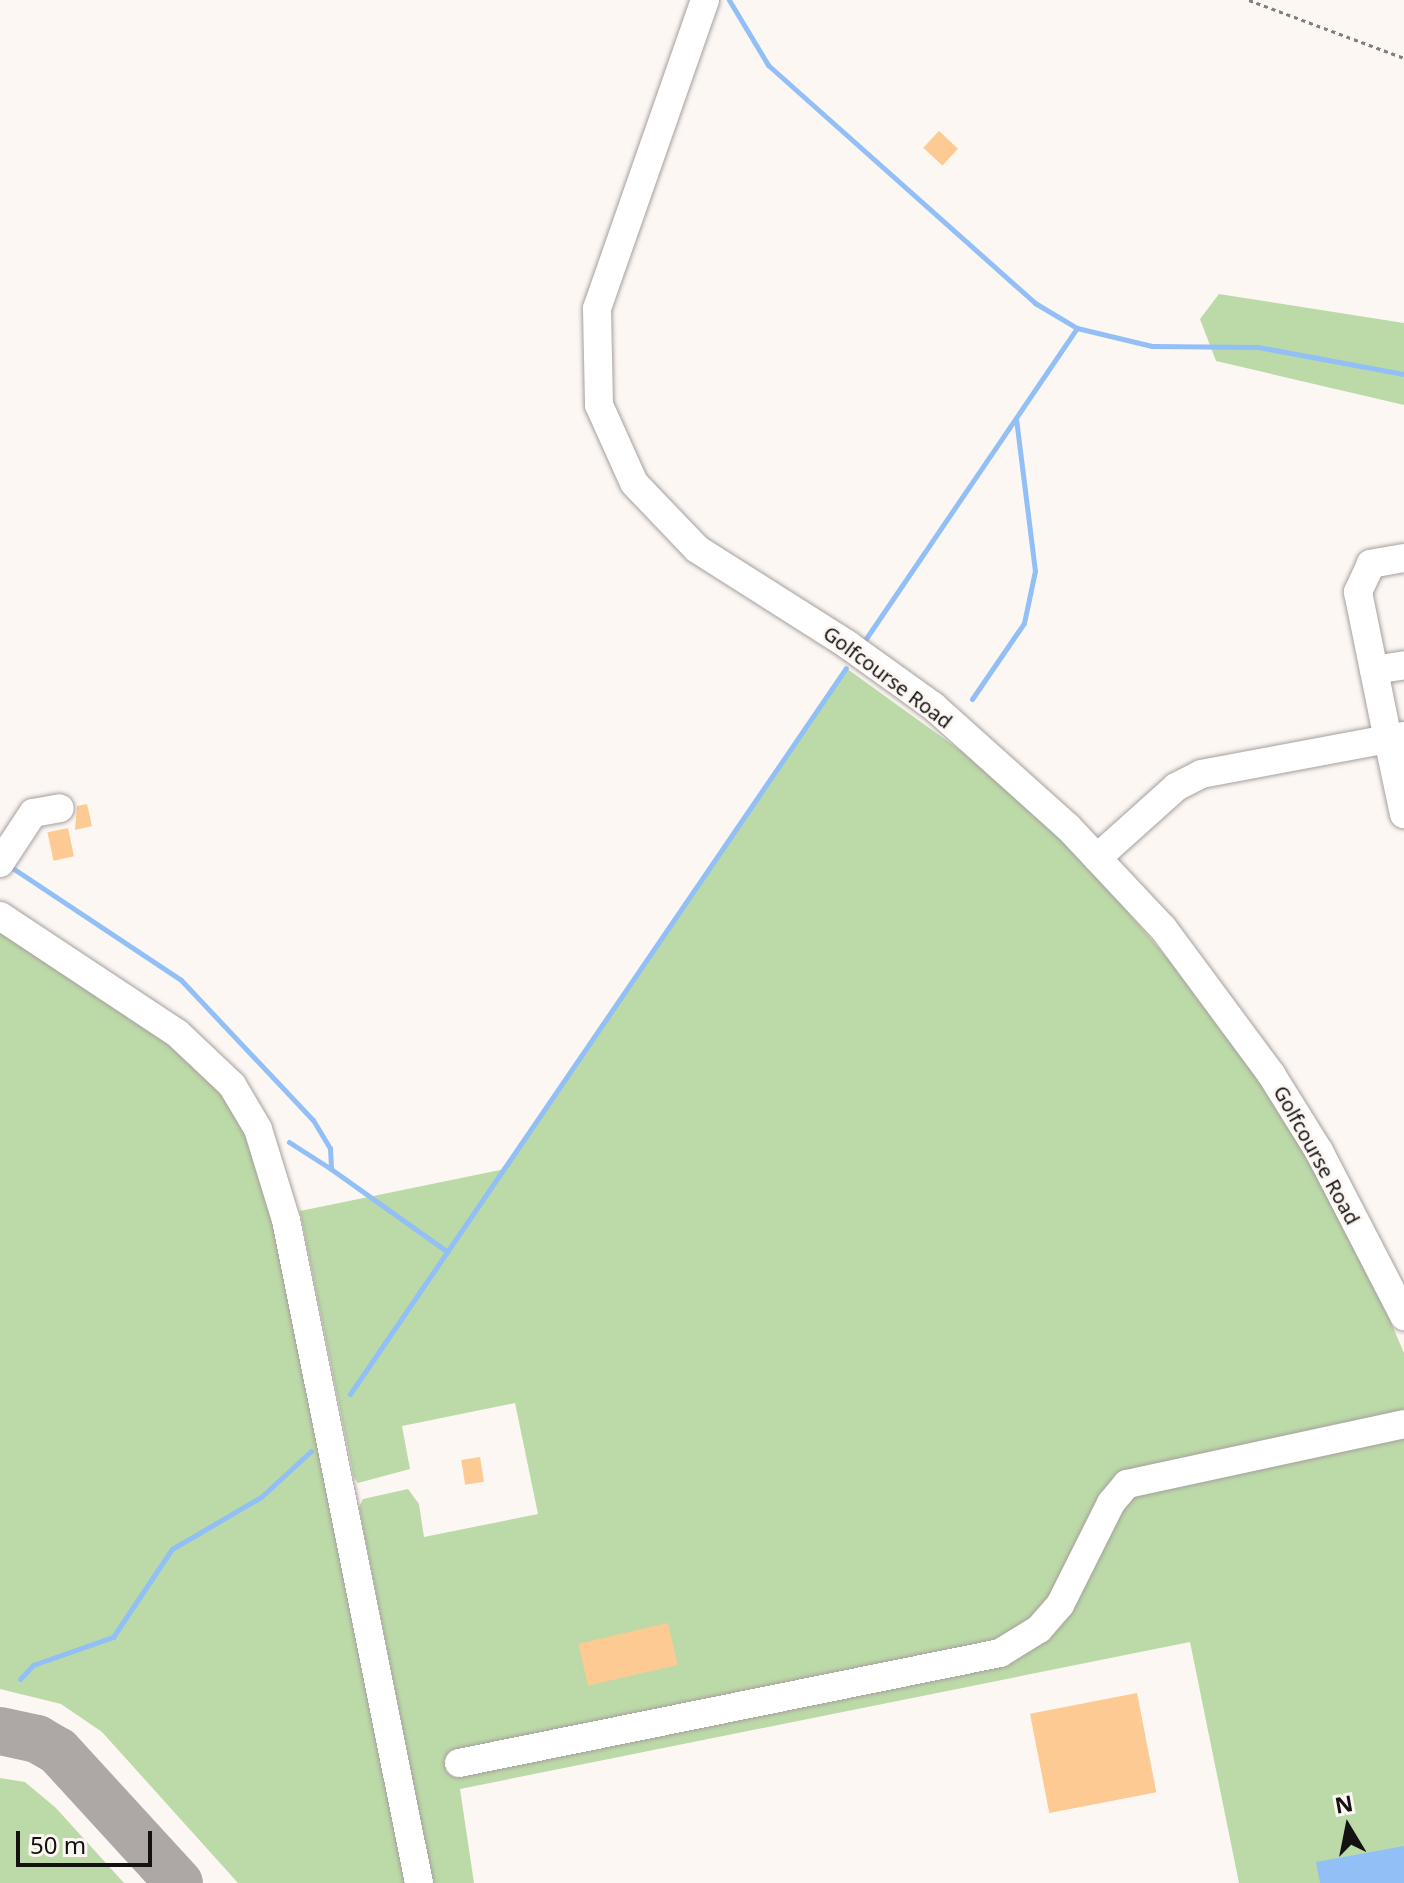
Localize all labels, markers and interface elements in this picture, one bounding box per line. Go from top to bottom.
street label: Golfcourse Road [819,621,957,733]
street label: Golfcourse Road [1269,1081,1365,1229]
north arrow [1308,1787,1388,1867]
text: N [1332,1787,1355,1820]
scale bar [20,1815,156,1865]
text: 50 m [30,1828,86,1861]

